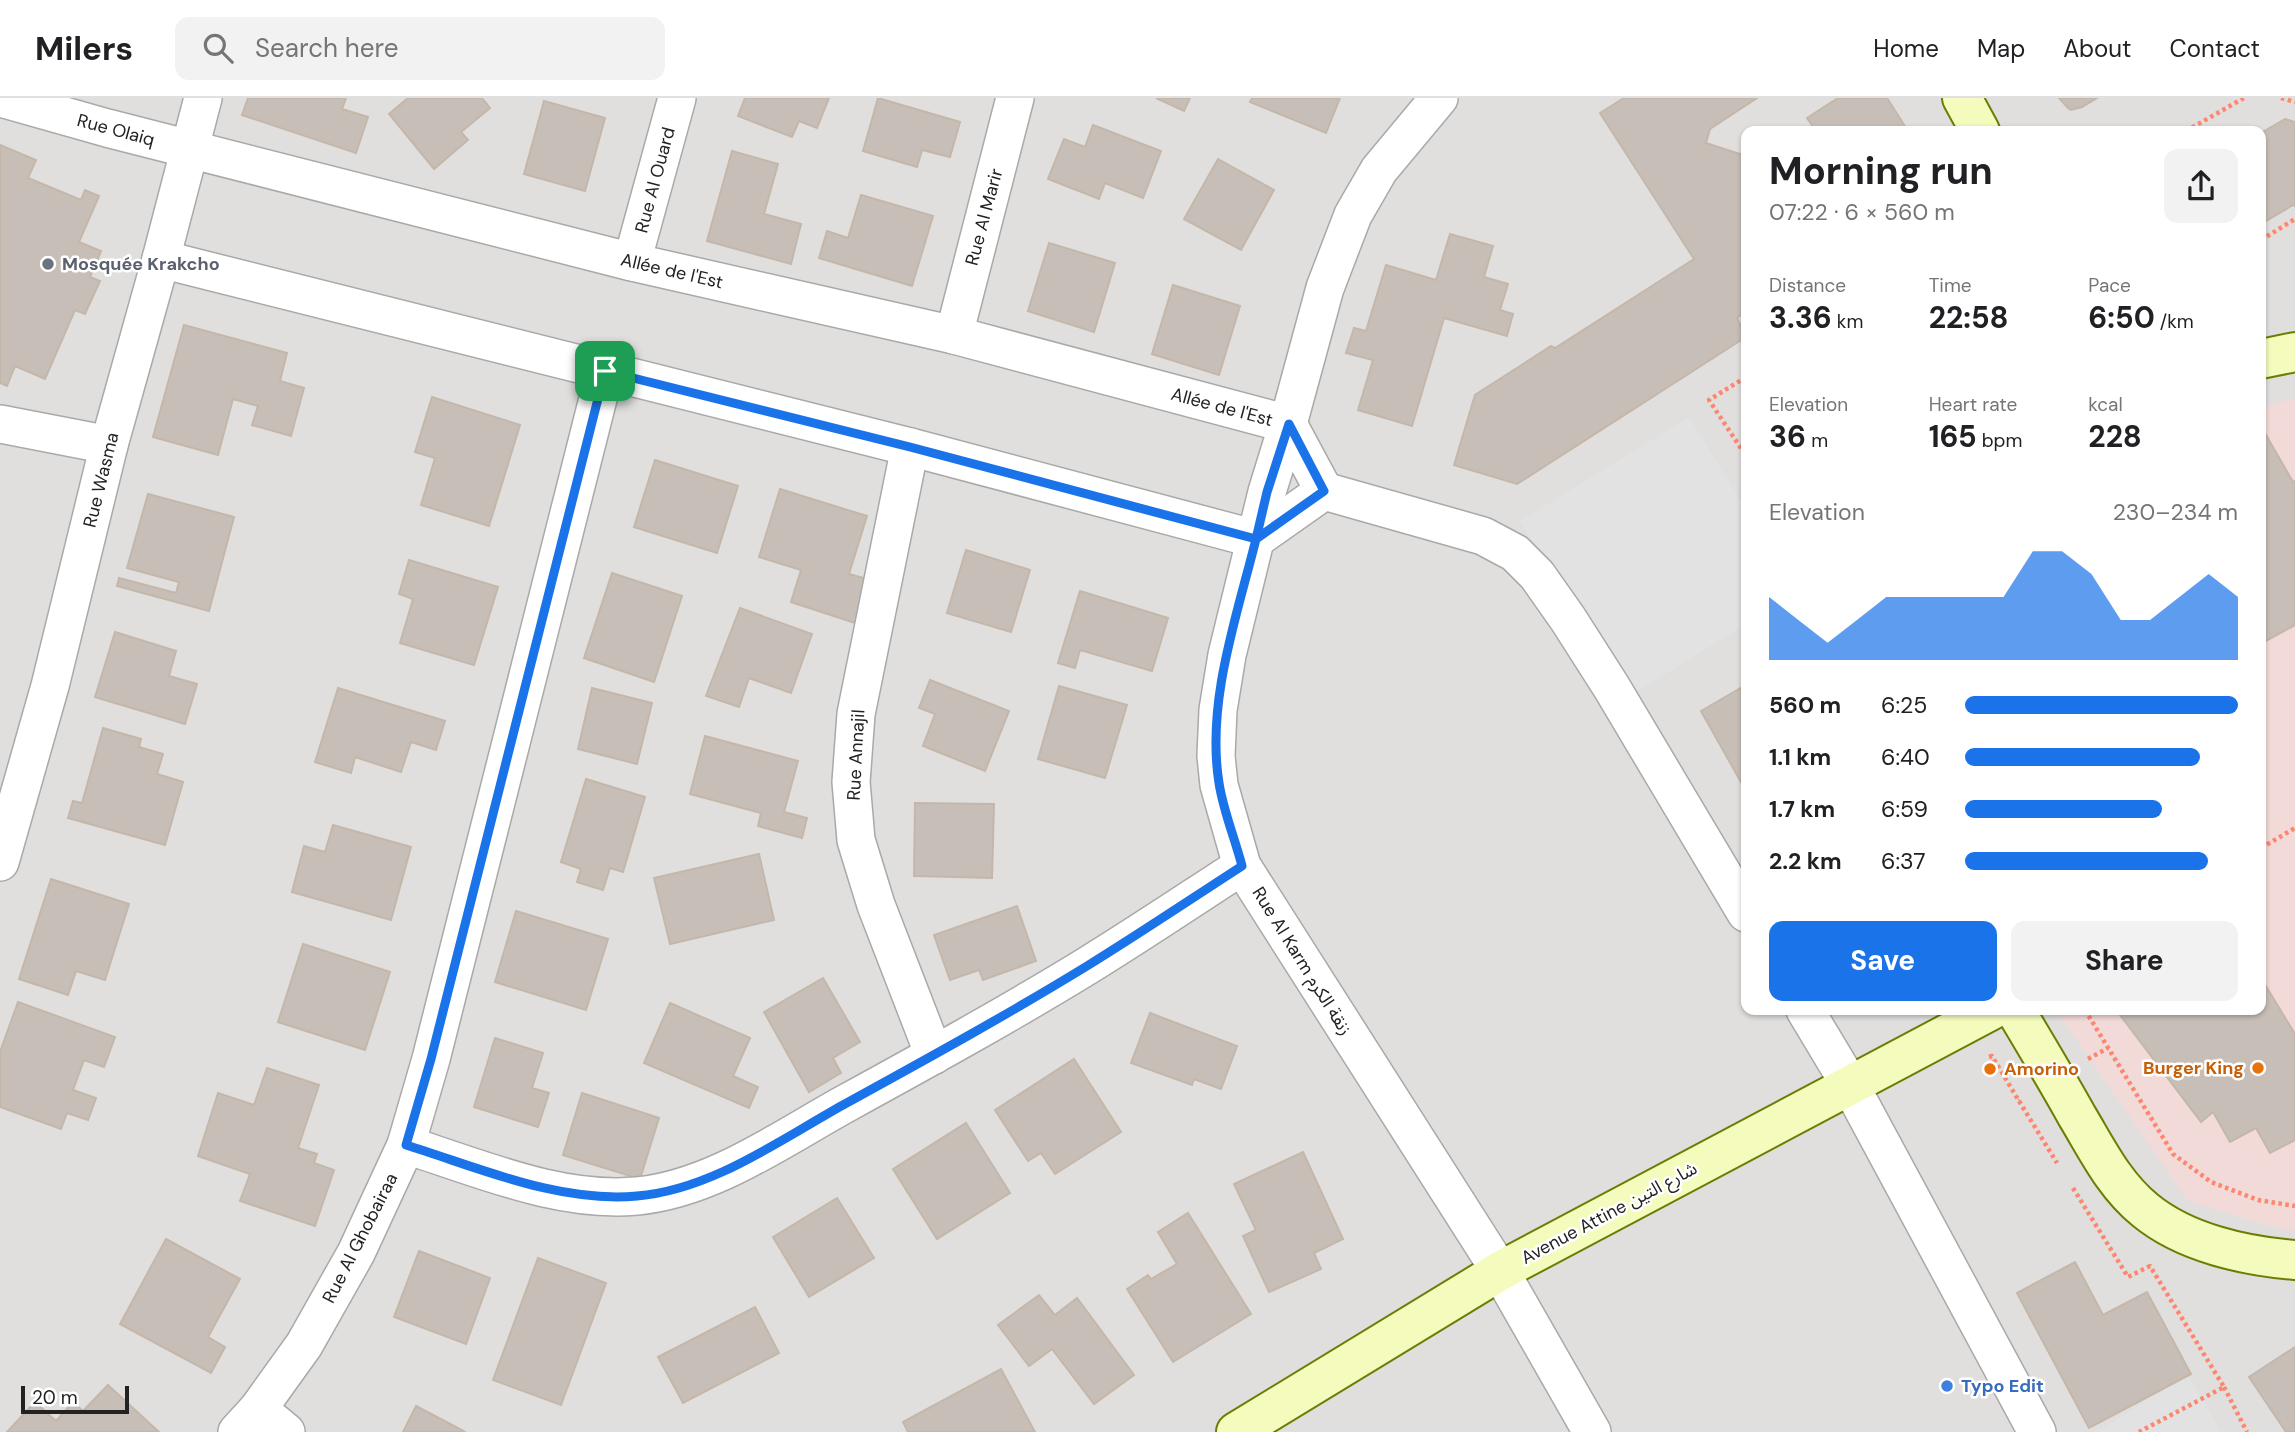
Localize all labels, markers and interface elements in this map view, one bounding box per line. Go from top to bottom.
search box [175,17,665,80]
text: Milers [35,27,133,70]
icon: search [199,29,237,67]
text: Search here [255,31,398,65]
text: Home [1873,33,1939,64]
text: Map [1977,33,2025,64]
text: About [2063,33,2132,64]
text: Contact [2170,33,2260,64]
street label: Rue Olaiq [75,108,157,152]
street label: Rue Al Ouard [629,125,681,235]
text: Morning run [1769,146,1993,196]
button: share [2164,149,2238,223]
street label: Rue Al Marir [960,166,1009,268]
text: 07:22 · 6 × 560 m [1769,197,1955,227]
street label: Allée de l'Est [619,248,725,294]
place label: Mosquée Krakcho [62,252,220,276]
marker: Mosquée Krakcho [40,256,56,272]
text: Distance [1769,273,1846,298]
text: Time [1929,273,1972,298]
text: Pace [2088,273,2131,298]
text: 3.36 [1769,298,1832,337]
text: 22:58 [1929,298,2009,337]
text: 6:50 [2088,298,2155,337]
text: km [1832,309,1863,334]
text: /km [2155,309,2194,334]
pin [575,341,635,401]
icon: arrive [586,352,624,390]
street label: Allée de l'Est [1169,382,1275,432]
text: Elevation [1769,392,1848,417]
text: Heart rate [1929,392,2017,417]
text: kcal [2088,392,2123,417]
text: 36 [1769,417,1806,456]
text: 165 [1929,417,1977,456]
text: 228 [2088,417,2142,456]
text: m [1806,428,1828,453]
text: bpm [1977,428,2022,453]
street label: Rue Wasma [78,430,124,530]
text: Elevation [1769,497,1865,527]
text: 230–234 m [2113,497,2238,527]
text: 560 m [1769,690,1841,720]
text: 6:25 [1881,690,1927,720]
street label: Rue Annajil [842,709,870,801]
text: 1.1 km [1769,742,1831,772]
text: 6:40 [1881,742,1930,772]
text: 1.7 km [1769,794,1835,824]
text: 6:59 [1881,794,1928,824]
text: 2.2 km [1769,846,1842,876]
text: 6:37 [1881,846,1926,876]
street label: Rue Al Karm زنقة الكرم [1245,882,1357,1041]
button: Save [1769,921,1997,1001]
button: Share [2011,921,2238,1001]
place label: Burger King [2143,1056,2244,1080]
place label: Amorino [2004,1057,2079,1081]
marker: Burger King [2250,1060,2266,1076]
marker: Amorino [1982,1061,1998,1077]
street label: Avenue Attine شارع التين [1517,1156,1702,1271]
street label: Rue Al Ghobairaa [317,1169,403,1307]
place label: Typo Edit [1961,1374,2044,1398]
marker: Typo Edit [1939,1378,1955,1394]
scale bar [21,1383,130,1415]
text: 20 m [32,1385,78,1410]

